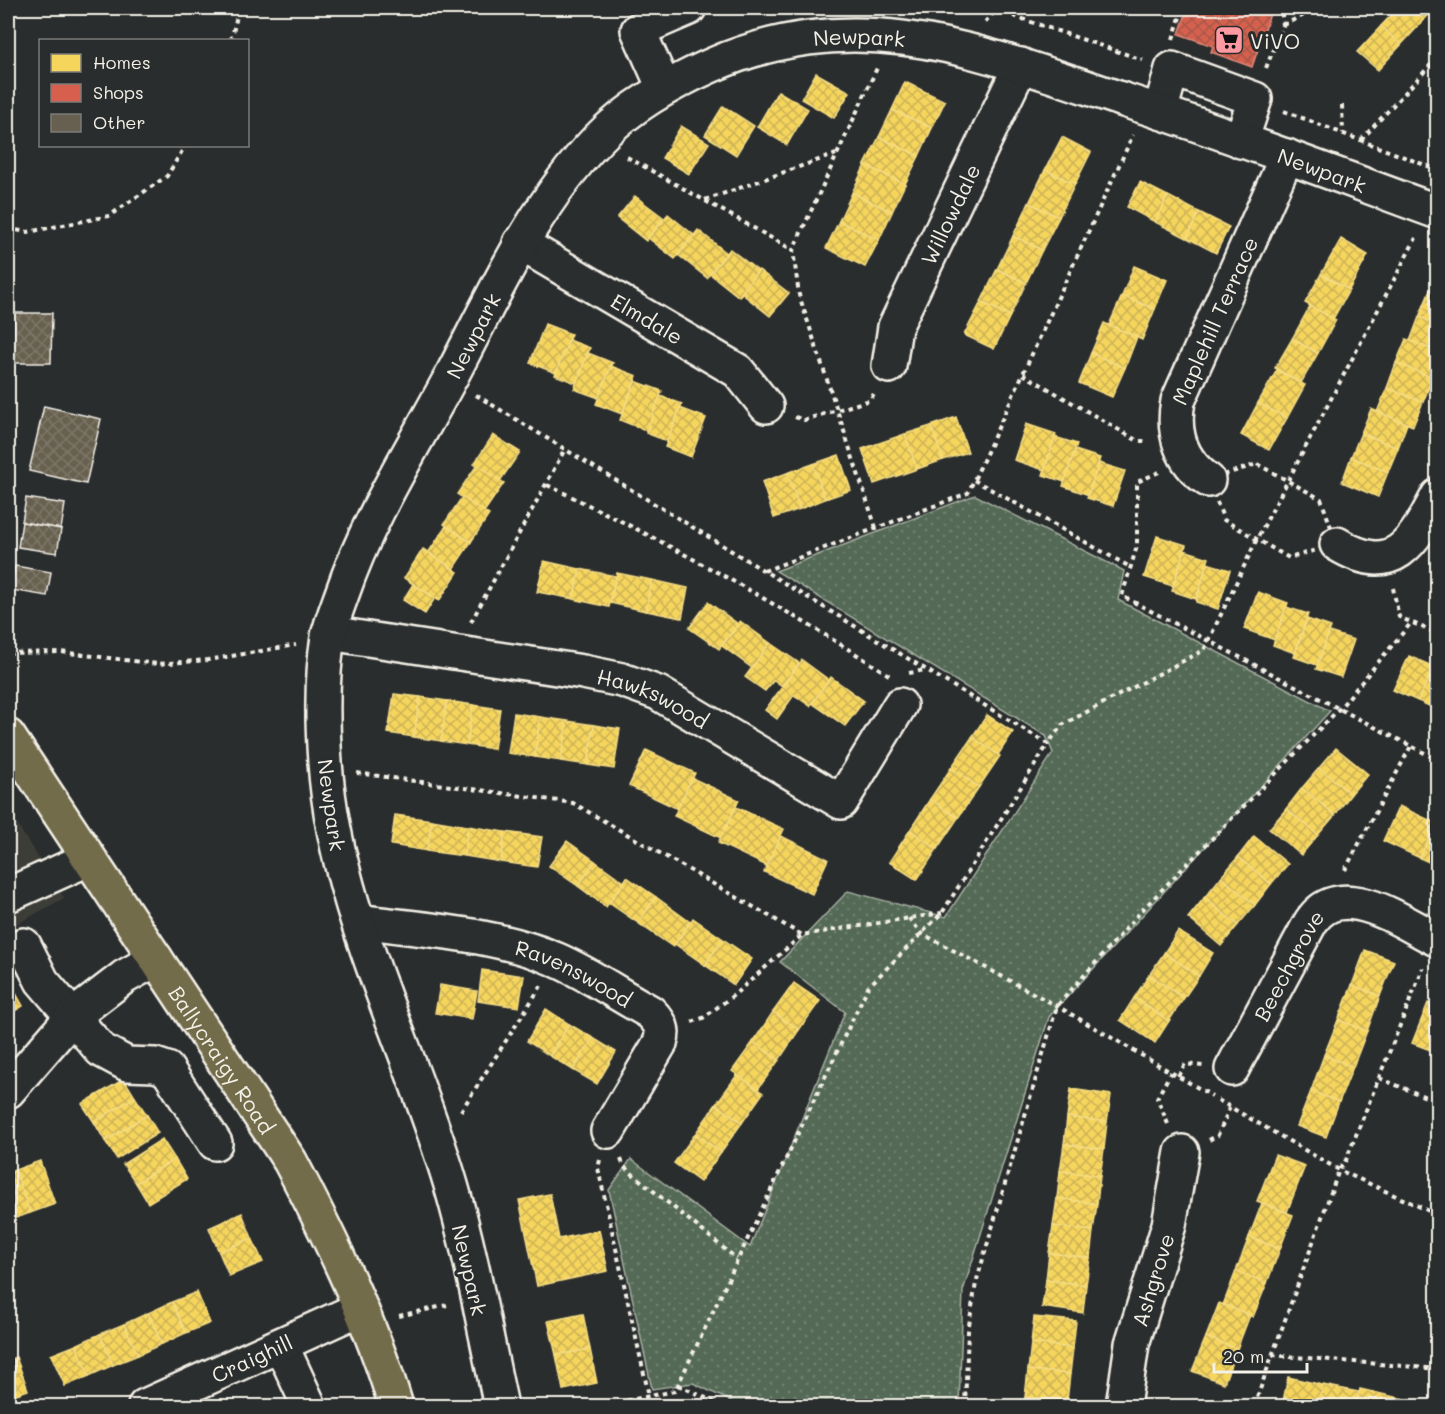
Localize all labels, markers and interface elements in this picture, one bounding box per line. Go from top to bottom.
street label: Newpark [812,22,907,52]
supermarket icon: ViVO [1213,24,1245,56]
place label: ViVO [1250,27,1300,54]
legend [39,39,249,147]
text: Homes [93,50,151,74]
text: Shops [93,80,144,104]
text: Other [93,110,146,134]
street label: Newpark [1274,141,1370,198]
street label: Willowdale [914,159,985,269]
street label: Maplehill Terrace [1165,232,1263,409]
street label: Elmdale [607,286,688,350]
street label: Newpark [439,288,506,383]
street label: Hawkswood [595,662,714,734]
street label: Newpark [312,757,352,853]
street label: Beechgrove [1247,904,1329,1025]
street label: Ravenswood [513,933,637,1012]
street label: Ballycraigy Road [164,980,281,1139]
street label: Newpark [446,1222,494,1318]
street label: Ashgrove [1125,1230,1179,1329]
street label: Craighill [207,1328,296,1388]
scale bar [1214,1336,1307,1374]
text: 20 m [1223,1344,1264,1368]

